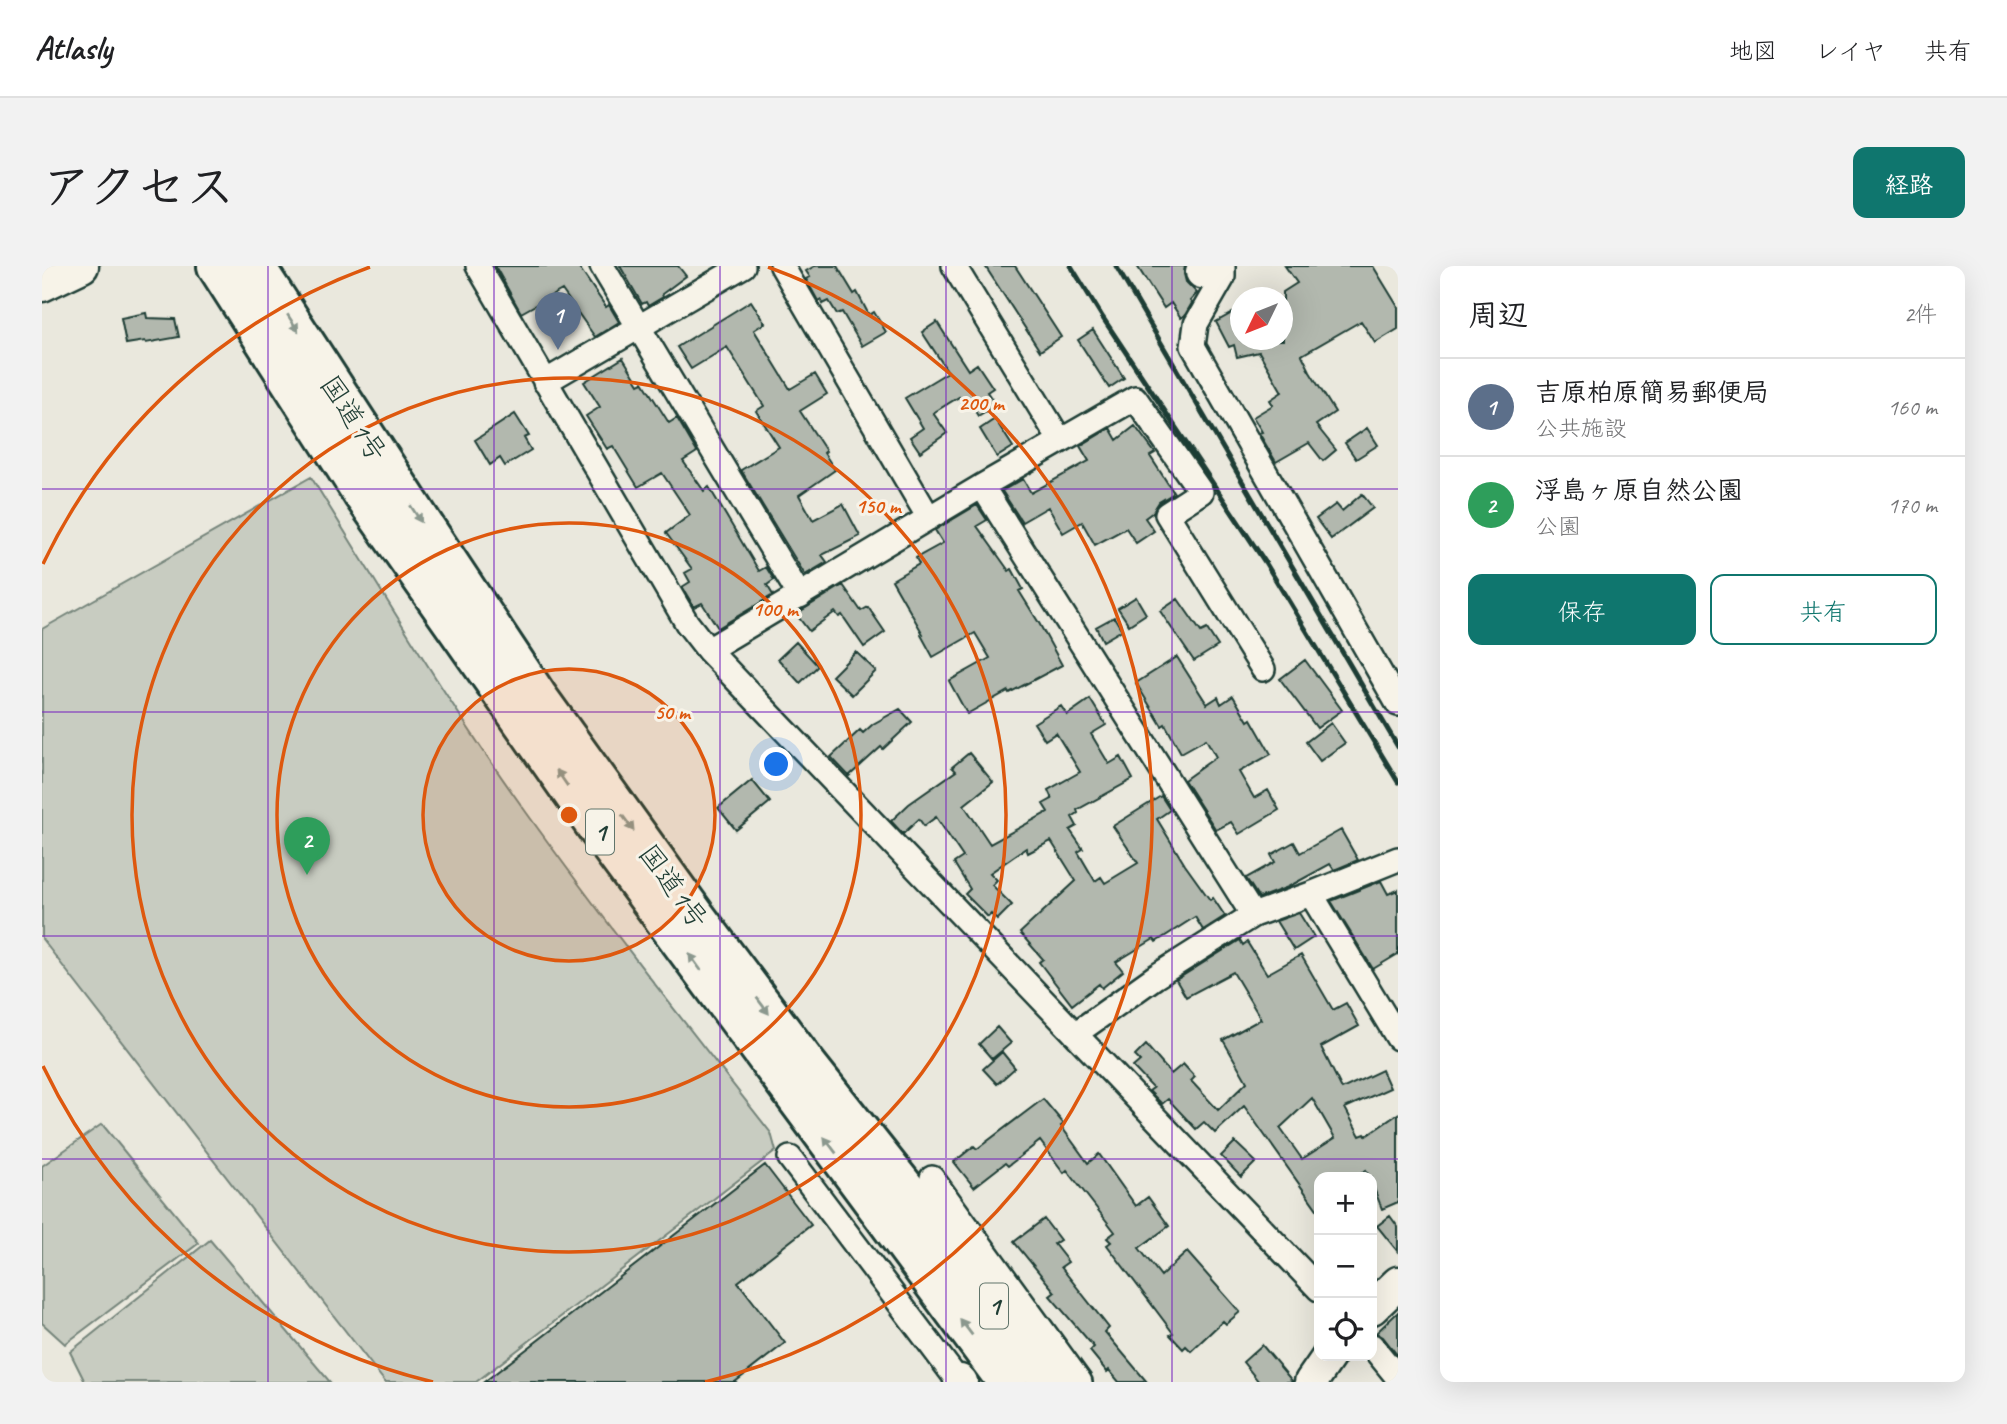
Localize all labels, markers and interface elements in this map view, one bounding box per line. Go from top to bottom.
text: Atlasly [35,27,112,69]
text: 地図 [1729,36,1777,66]
text: レイヤ [1815,36,1886,66]
text: 共有 [1924,36,1972,66]
button: 経路 [1853,147,1965,218]
text: アクセス [42,156,235,218]
north arrow [1230,287,1293,350]
pin: 1 [535,292,581,350]
text: 周辺 [1468,296,1528,334]
text: 2件 [1904,300,1937,329]
one-way arrow [286,314,299,333]
street label: 国道1号 [313,368,395,468]
text: 吉原柏原簡易郵便局 [1535,376,1769,409]
text: 200 m [958,390,1006,416]
text: 1 [1486,393,1496,422]
text: 160 m [1888,393,1937,422]
text: 公共施設 [1535,414,1627,443]
text: 浮島ヶ原自然公園 [1535,474,1743,507]
text: 2 [1486,491,1496,520]
text: 170 m [1888,491,1937,520]
text: 150 m [855,493,903,519]
one-way arrow [409,505,422,524]
text: 公園 [1535,512,1581,541]
button: 保存 [1468,574,1696,645]
button: 共有 [1710,574,1937,645]
text: 100 m [752,596,800,622]
text: 50 m [654,699,692,725]
your location [759,747,793,781]
one-way arrow [555,769,569,787]
centre of rings [557,803,581,827]
road number: 1 [586,810,614,854]
one-way arrow [621,814,635,832]
pin: 2 [284,817,330,875]
street label: 国道1号 [631,837,716,936]
one-way arrow [688,953,702,971]
one-way arrow [756,997,770,1015]
one-way arrow [823,1136,837,1154]
map controls [1314,1172,1377,1361]
button: + [1314,1172,1377,1235]
button: − [1314,1235,1377,1298]
road number: 1 [980,1284,1008,1329]
button: locate [1314,1298,1377,1361]
one-way arrow [959,1319,974,1337]

